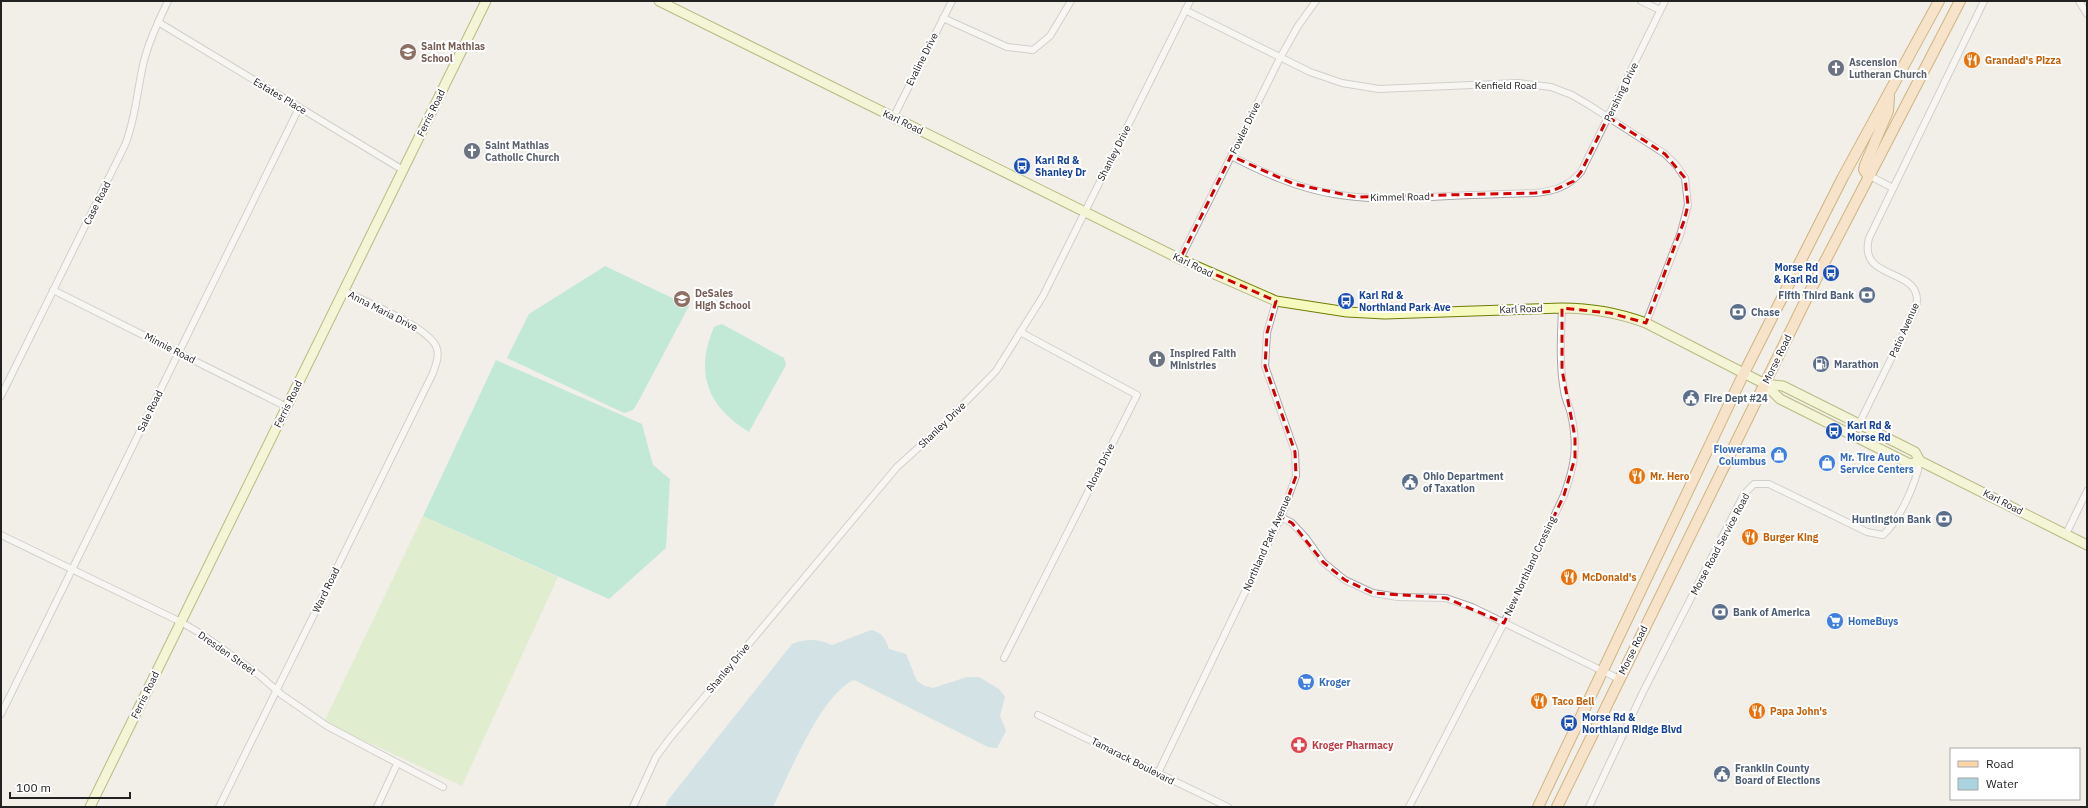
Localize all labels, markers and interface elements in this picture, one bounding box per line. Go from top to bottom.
street label: Evaline Drive [903,30,941,88]
place label: Saint Mathias School [421,40,485,65]
school or university icon: Saint Mathias School [398,42,418,62]
restaurant icon: Grandad's Pizza [1962,50,1982,70]
place label: Grandad's Pizza [1985,54,2061,67]
place label: Ascension Lutheran Church [1849,56,1927,81]
church icon: Ascension Lutheran Church [1826,58,1846,78]
street label: Pershing Drive [1601,60,1641,124]
street label: Estates Place [251,75,310,117]
street label: Kenfield Road [1475,79,1537,92]
street label: Ferris Road [414,87,448,139]
street label: Fowler Drive [1227,100,1263,156]
street label: Karl Road [881,107,925,137]
street label: Shanley Drive [1094,122,1134,183]
place label: Saint Mathias Catholic Church [485,139,560,164]
church icon: Saint Mathias Catholic Church [462,141,482,161]
place label: Karl Rd & Shanley Dr [1035,154,1086,179]
bus stop icon: Karl Rd & Shanley Dr [1012,156,1032,176]
street label: Case Road [80,179,114,227]
street label: Kimmel Road [1370,190,1430,204]
street label: Karl Road [1171,250,1215,280]
place label: Morse Rd & Karl Rd [1774,261,1818,286]
bus stop icon: Morse Rd & Karl Rd [1821,263,1841,283]
bank icon: Fifth Third Bank [1857,285,1877,305]
place label: DeSales High School [695,287,751,312]
street label: Anna Maria Drive [346,288,420,334]
school or university icon: DeSales High School [672,289,692,309]
place label: Karl Rd & Northland Park Ave [1359,289,1451,314]
place label: Fifth Third Bank [1778,289,1854,302]
bus stop icon: Karl Rd & Northland Park Ave [1336,291,1356,311]
street label: Patio Avenue [1886,300,1922,359]
street label: Karl Road [1499,302,1543,316]
bank icon: Chase [1728,302,1748,322]
place label: Chase [1751,306,1780,319]
street label: Minnie Road [142,330,198,366]
street label: Morse Road [1760,332,1794,386]
place label: Inspired Faith Ministries [1170,347,1236,372]
church icon: Inspired Faith Ministries [1147,349,1167,369]
fuel station icon: Marathon [1811,354,1831,374]
place label: Marathon [1834,358,1879,371]
street label: Ferris Road [271,378,305,430]
street label: Sale Road [134,388,166,434]
public building icon: Fire Dept #24 [1681,388,1701,408]
place label: Fire Dept #24 [1704,392,1768,405]
street label: Shanley Drive [915,399,969,451]
place label: Karl Rd & Morse Rd [1847,419,1892,444]
bus stop icon: Karl Rd & Morse Rd [1824,421,1844,441]
street label: Alona Drive [1083,441,1118,493]
place label: Flowerama Columbus [1713,443,1766,468]
shop icon: Flowerama Columbus [1769,445,1789,465]
place label: Mr. Tire Auto Service Centers [1840,451,1914,476]
shop icon: Mr. Tire Auto Service Centers [1817,453,1837,473]
restaurant icon: Mr. Hero [1627,466,1647,486]
place label: Ohio Department of Taxation [1423,470,1504,495]
place label: Mr. Hero [1650,470,1690,483]
public building icon: Ohio Department of Taxation [1400,472,1420,492]
street label: Karl Road [1981,486,2025,518]
street label: Morse Road Service Road [1688,491,1752,597]
street label: Northland Park Avenue [1240,493,1294,593]
bank icon: Huntington Bank [1934,509,1954,529]
street label: New Northland Crossing [1501,513,1559,618]
place label: Huntington Bank [1852,513,1931,526]
restaurant icon: Burger King [1740,527,1760,547]
place label: Burger King [1763,531,1819,544]
street label: Ward Road [309,565,343,615]
restaurant icon: McDonald's [1559,567,1579,587]
place label: McDonald's [1582,571,1636,584]
bank icon: Bank of America [1710,602,1730,622]
place label: Bank of America [1733,606,1810,619]
supermarket icon: HomeBuys [1825,611,1845,631]
place label: HomeBuys [1848,615,1898,628]
street label: Morse Road [1616,623,1650,677]
street label: Dresden Street [196,628,259,678]
street label: Shanley Drive [703,640,753,696]
street label: Ferris Road [128,669,162,721]
supermarket icon: Kroger [1296,672,1316,692]
place label: Kroger [1319,676,1351,689]
restaurant icon: Taco Bell [1529,691,1549,711]
place label: Taco Bell [1552,695,1594,708]
restaurant icon: Papa John's [1747,701,1767,721]
place label: Papa John's [1770,705,1827,718]
place label: Morse Rd & Northland Ridge Blvd [1582,711,1682,736]
bus stop icon: Morse Rd & Northland Ridge Blvd [1559,713,1579,733]
street label: Tamarack Boulevard [1089,734,1177,788]
pharmacy icon: Kroger Pharmacy [1289,735,1309,755]
place label: Kroger Pharmacy [1312,739,1394,752]
legend [1950,748,2080,800]
text: Road [1986,756,2014,771]
place label: Franklin County Board of Elections [1735,762,1820,787]
public building icon: Franklin County Board of Elections [1712,764,1732,784]
scale bar [10,774,130,800]
text: Water [1986,776,2019,791]
text: 100 m [16,780,51,795]

